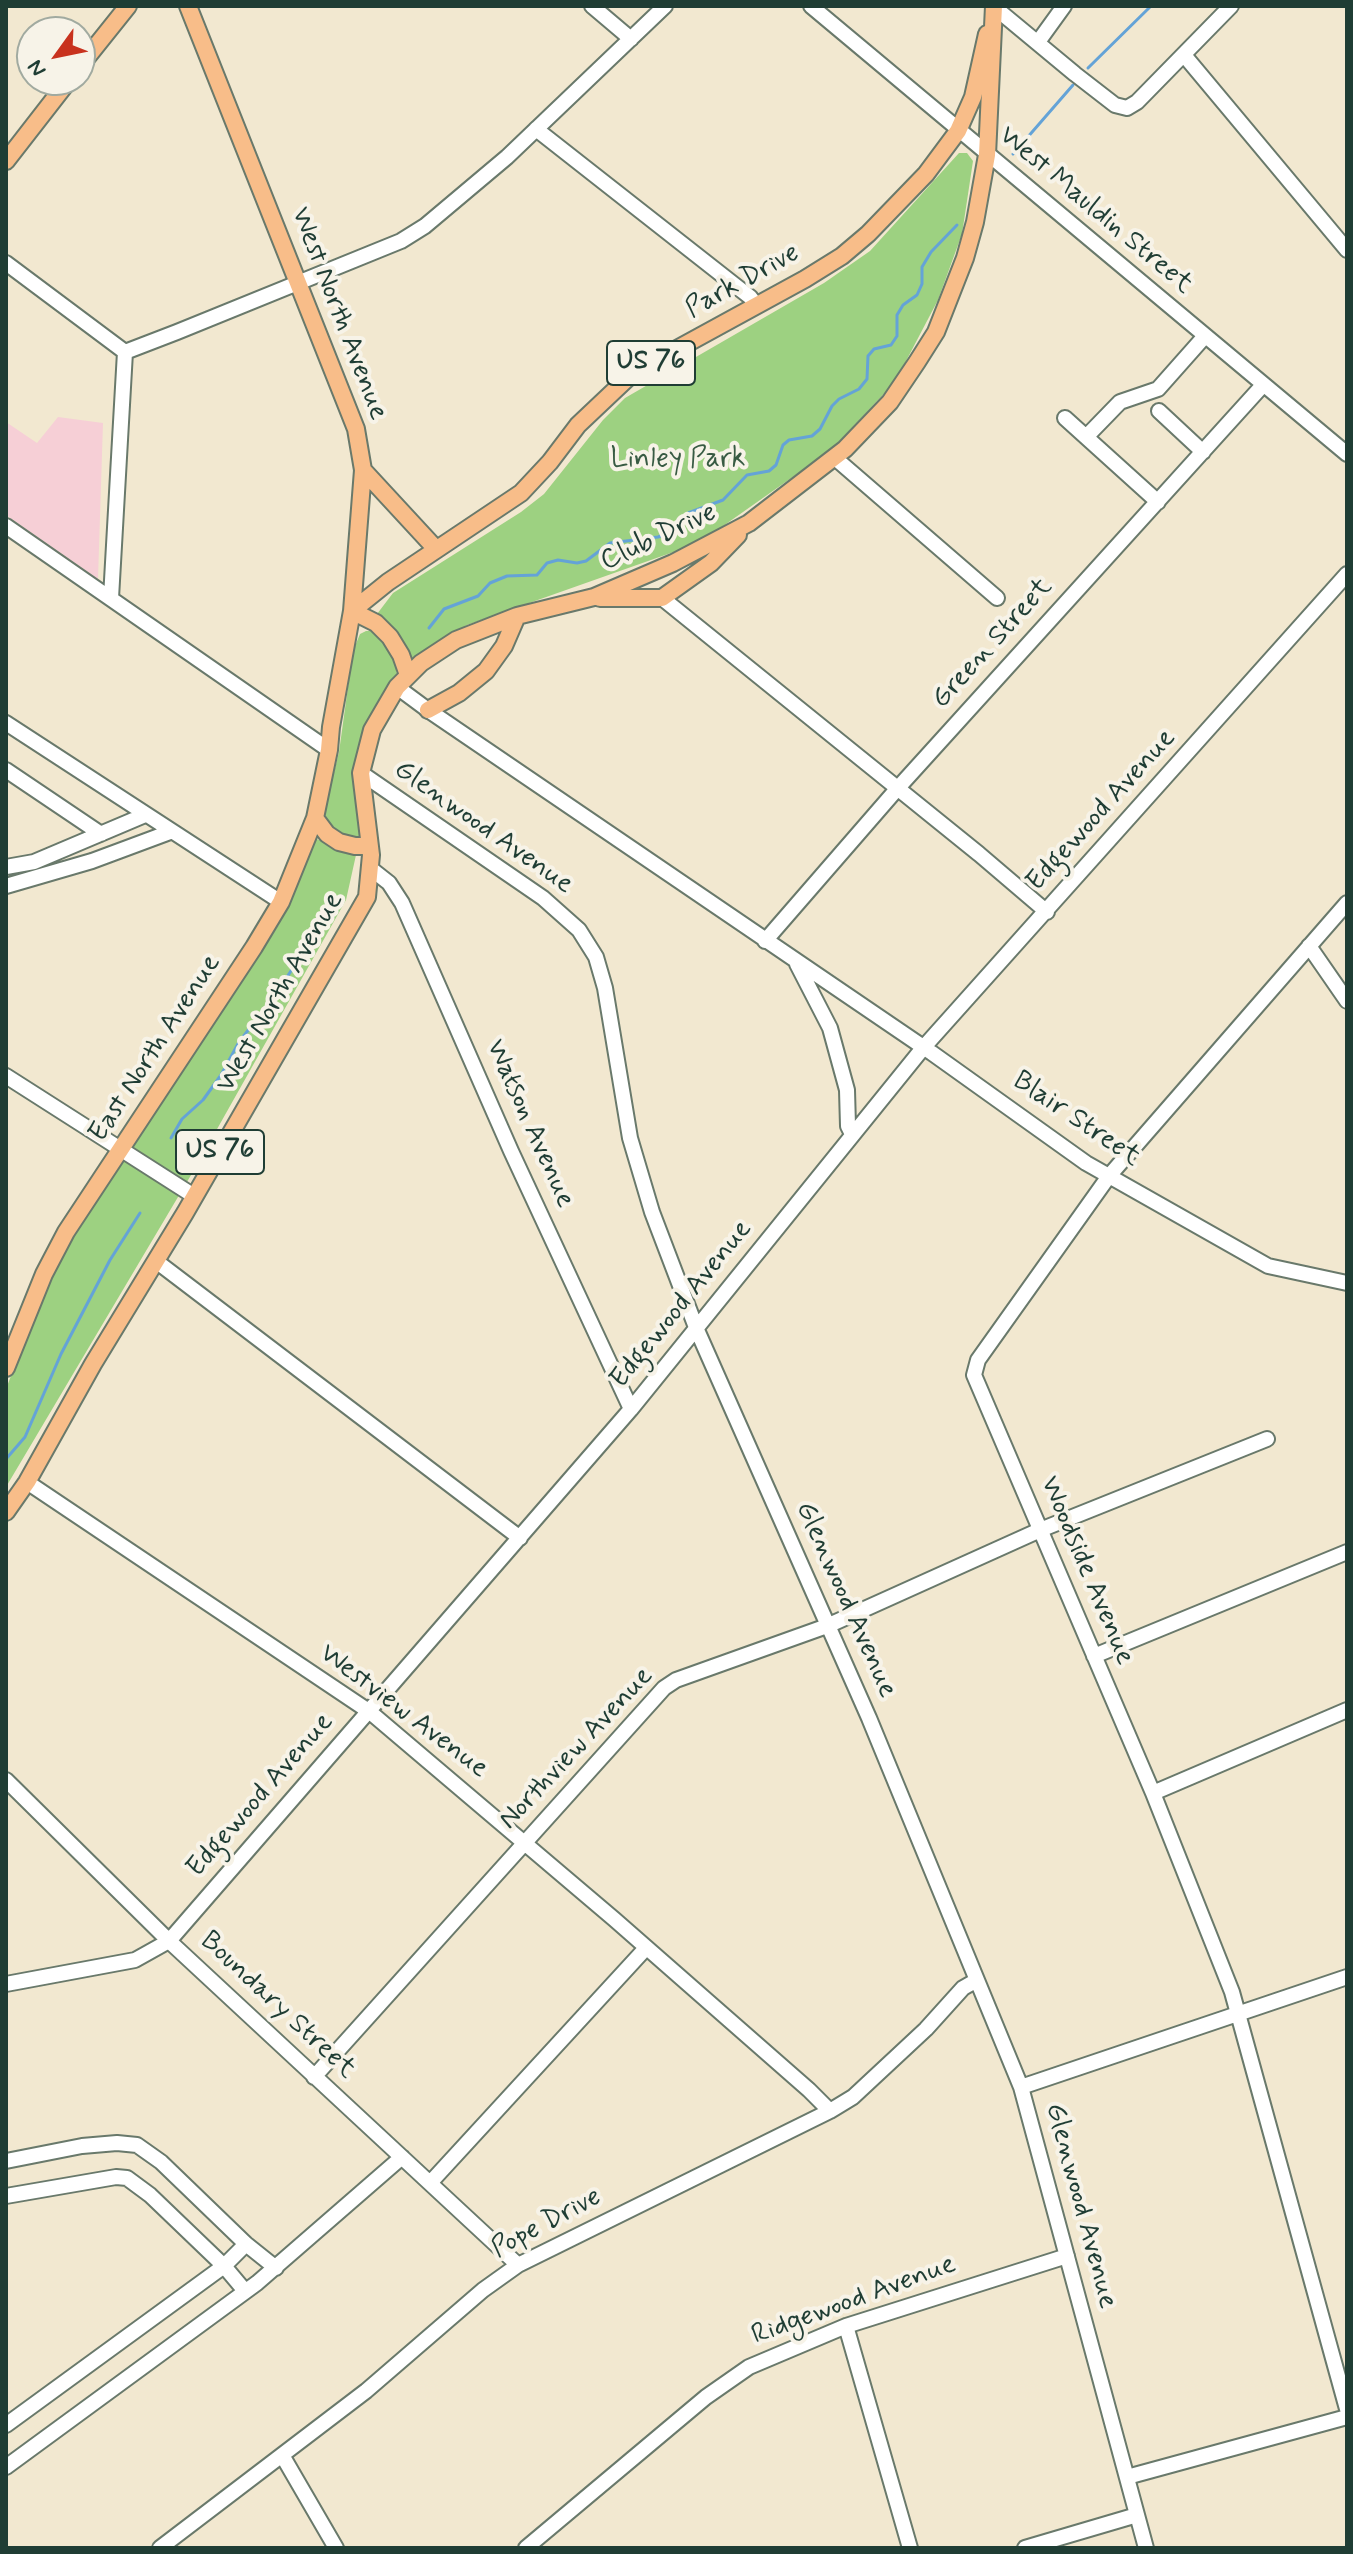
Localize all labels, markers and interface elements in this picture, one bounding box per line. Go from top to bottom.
north arrow [16,16,96,96]
text: N [22,54,53,82]
street label: West Mauldin Street [991,120,1199,302]
street label: West North Avenue [282,203,394,425]
street label: Park Drive [680,237,806,327]
road number: US 76 [607,341,695,385]
park label: Linley Park [611,443,745,477]
street label: Club Drive [596,497,722,579]
street label: Green Street [926,572,1060,716]
street label: Edgewood Avenue [1020,723,1184,899]
street label: Glenwood Avenue [387,754,579,902]
street label: West North Avenue [210,887,352,1099]
street label: East North Avenue [83,949,229,1149]
street label: Watson Avenue [477,1035,581,1213]
street label: Blair Street [1006,1065,1146,1175]
road number: US 76 [176,1130,264,1174]
street label: Edgewood Avenue [604,1214,760,1396]
street label: Woodside Avenue [1031,1472,1141,1670]
street label: Glenwood Avenue [787,1497,903,1703]
street label: Westview Avenue [312,1638,494,1786]
street label: Northview Avenue [493,1661,661,1837]
street label: Edgewood Avenue [180,1707,342,1885]
street label: Boundary Street [192,1925,362,2087]
street label: Glenwood Avenue [1036,2100,1124,2312]
street label: Pope Drive [486,2181,608,2267]
street label: Ridgewood Avenue [747,2249,961,2353]

